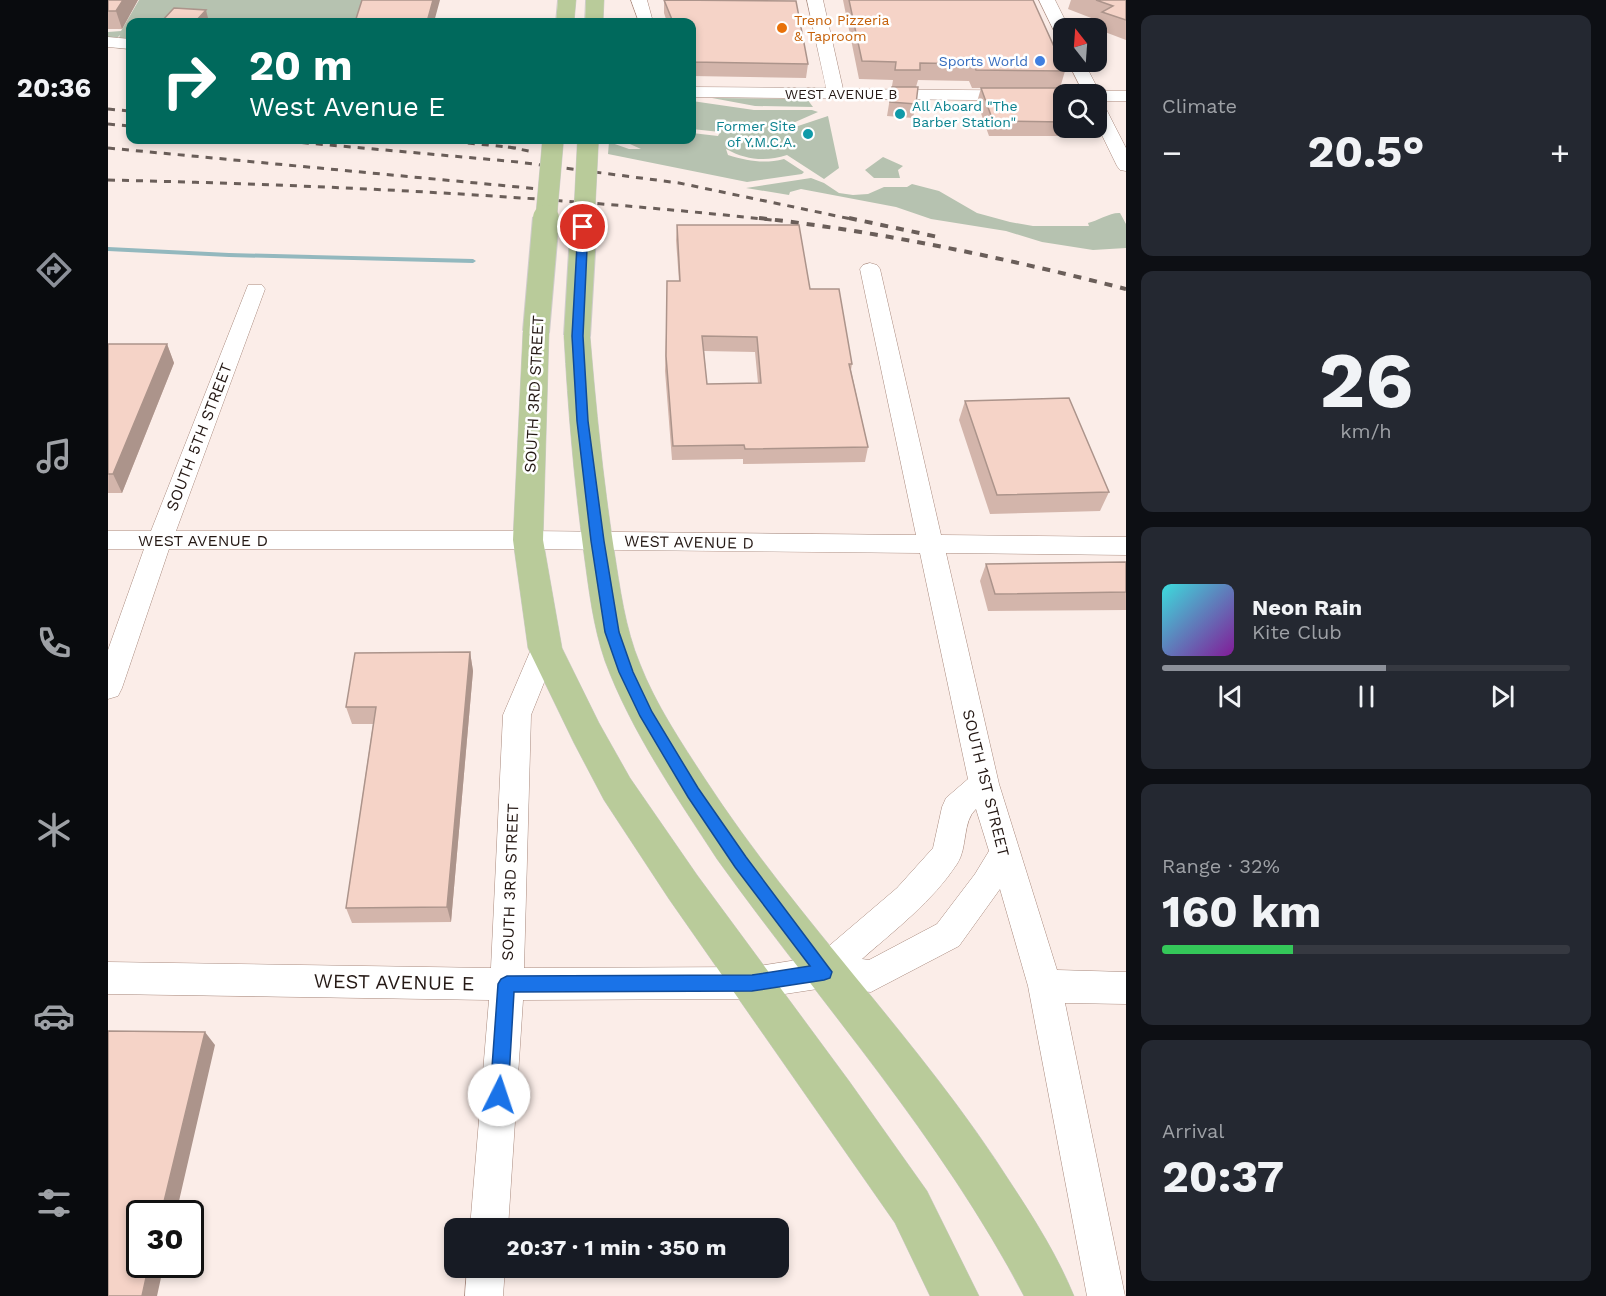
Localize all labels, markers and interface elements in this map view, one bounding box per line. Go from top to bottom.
place label: Treno Pizzeria & Taproom [794,12,890,44]
north arrow [1053,18,1107,72]
map controls [1053,18,1107,138]
marker: Treno Pizzeria & Taproom [775,21,789,35]
text: 20 m [249,41,353,90]
icon: right [150,42,228,120]
place label: Sports World [939,53,1028,69]
marker: Sports World [1033,54,1047,68]
text: 20:36 [17,72,91,104]
button: search [1053,84,1107,138]
street label: WEST AVENUE B [785,86,897,102]
text: West Avenue E [249,91,445,123]
text: Climate [1162,94,1237,118]
place label: All Aboard "The Barber Station" [912,98,1017,130]
marker: All Aboard "The Barber Station" [893,107,907,121]
place label: Former Site of Y.M.C.A. [716,118,796,150]
text: 20.5° [1308,125,1424,178]
marker: Former Site of Y.M.C.A. [801,127,815,141]
text: − [1162,133,1182,172]
text: + [1550,133,1570,172]
pin [557,201,608,252]
icon: arrive [566,210,599,243]
icon: directions [33,249,75,291]
street label: SOUTH 3RD STREET [520,315,548,473]
text: 26 [1319,334,1413,426]
street label: SOUTH 5TH STREET [162,360,236,514]
text: km/h [1340,419,1392,443]
icon: music [33,435,75,477]
street label: WEST AVENUE D [138,531,268,550]
street label: WEST AVENUE D [624,531,754,553]
text: Neon Rain [1252,595,1362,620]
text: Kite Club [1252,620,1342,644]
icon: phone [33,622,75,664]
icon: previous [1214,680,1247,713]
icon: pause [1350,680,1383,713]
icon: next [1486,680,1519,713]
street label: SOUTH 1ST STREET [959,707,1014,859]
street label: SOUTH 3RD STREET [498,803,522,961]
icon: climate [33,809,75,851]
text: Range · 32% [1162,854,1280,878]
text: 160 km [1162,885,1321,938]
street label: WEST AVENUE E [313,969,475,995]
icon: car [33,995,75,1037]
position arrow [467,1063,531,1127]
text: Arrival [1162,1119,1224,1143]
text: 20:37 [1162,1150,1284,1203]
icon: filters [33,1182,75,1224]
speed limit sign: 30 [126,1200,204,1278]
text: 20:37 · 1 min · 350 m [507,1235,726,1260]

